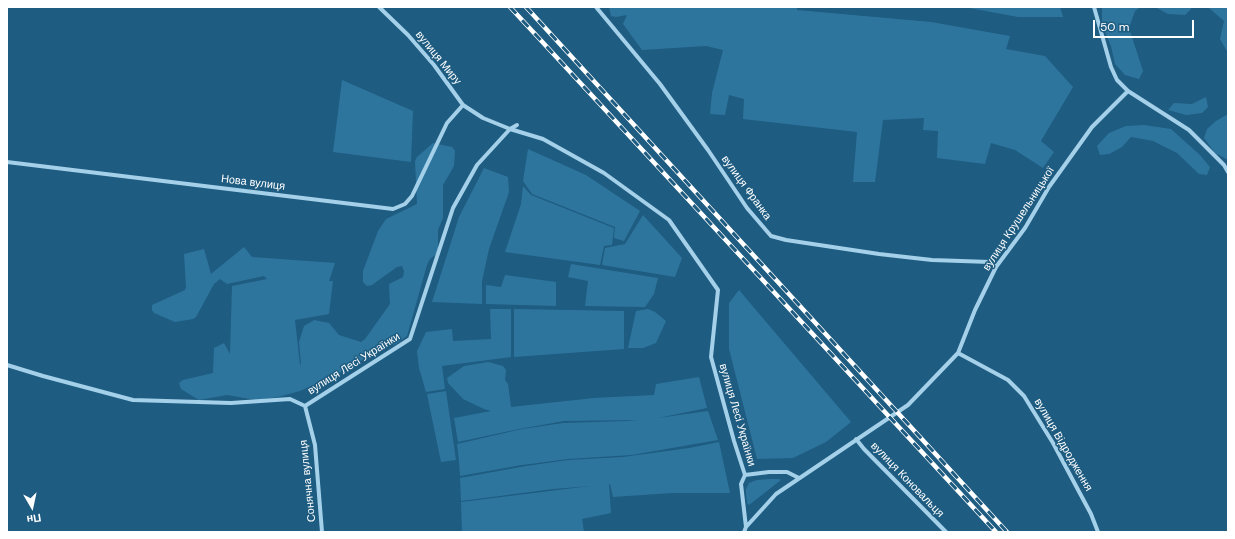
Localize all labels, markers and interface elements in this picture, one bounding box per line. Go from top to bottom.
scale bar [1095,12,1196,38]
text: 50 m [1100,19,1129,35]
street label: вулиця Миру [412,28,464,88]
street label: вулиця Франка [718,153,774,223]
street label: вулиця Крушельницької [980,164,1058,274]
street label: Нова вулиця [220,173,286,193]
street label: вулиця Лесі Українки [305,330,403,398]
street label: вулиця Лесі Українки [716,362,758,468]
street label: вулиця Відродження [1031,396,1095,494]
street label: Сонячна вулиця [297,439,319,523]
street label: вулиця Коновальця [868,440,946,520]
north arrow [12,487,52,527]
text: Пн [26,511,42,527]

